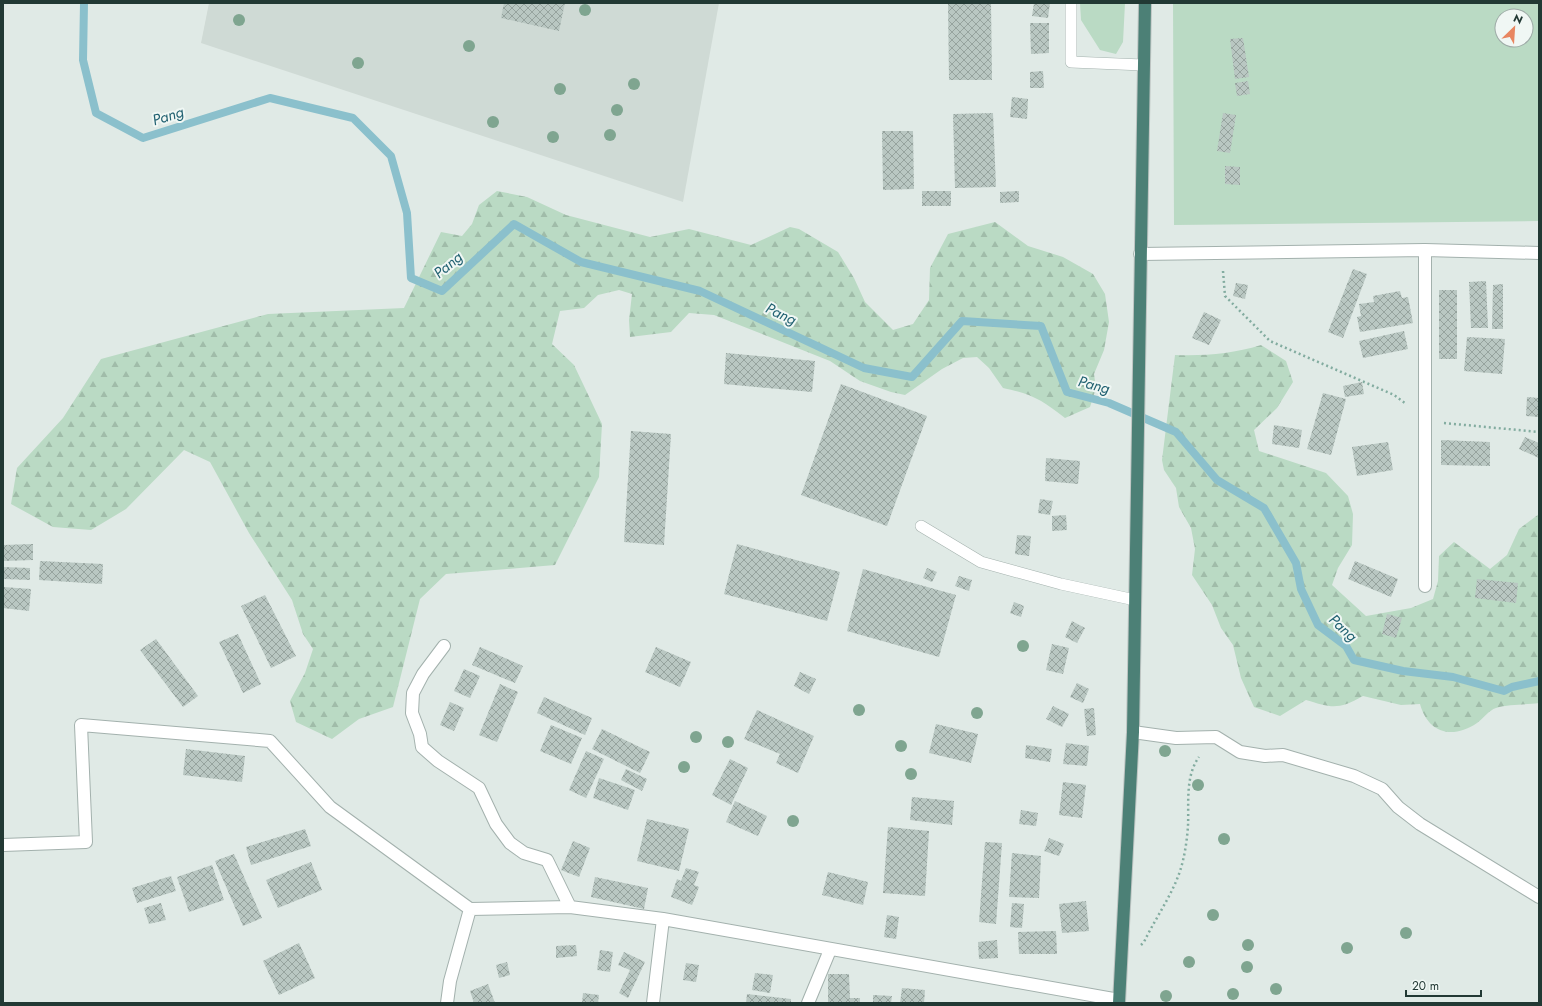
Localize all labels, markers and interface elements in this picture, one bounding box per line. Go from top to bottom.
north arrow [1494,8,1534,48]
text: N [1511,10,1526,28]
water label: Pang [150,101,187,131]
water label: Pang [429,246,468,284]
water label: Pang [762,297,801,331]
water label: Pang [1076,370,1113,400]
water label: Pang [1324,609,1363,647]
scale bar [1406,972,1481,998]
text: 20 m [1412,977,1439,995]

